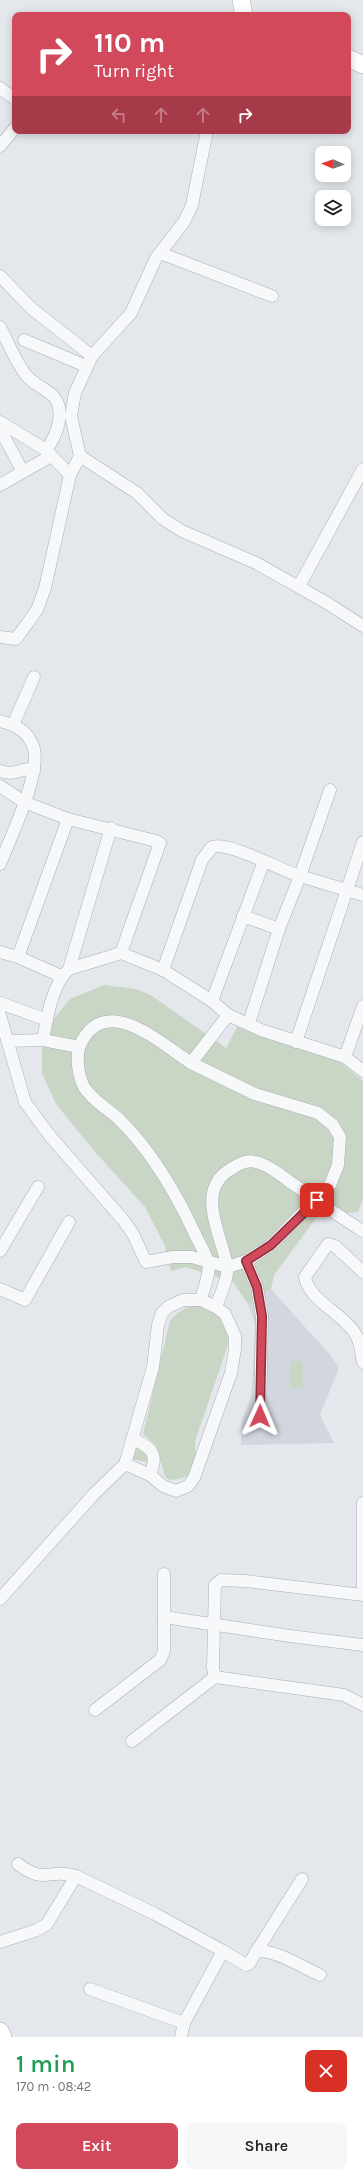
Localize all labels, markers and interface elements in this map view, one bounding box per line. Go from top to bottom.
text: 110 m [94,26,165,59]
icon: right [28,28,80,80]
text: Turn right [94,60,174,82]
icon: left [108,104,130,126]
icon: ahead [150,104,172,126]
icon: ahead [192,104,214,126]
icon: right [234,104,256,126]
north arrow [315,146,351,182]
map controls [315,146,351,226]
button: layers [315,190,351,226]
pin [300,1183,334,1217]
icon: arrive [306,1189,328,1211]
position arrow [239,1395,281,1437]
text: 1 min [16,2050,76,2078]
button: close [305,2050,347,2092]
text: 170 m · 08:42 [16,2079,91,2094]
button: Exit [16,2123,178,2169]
button: Share [186,2123,347,2169]

